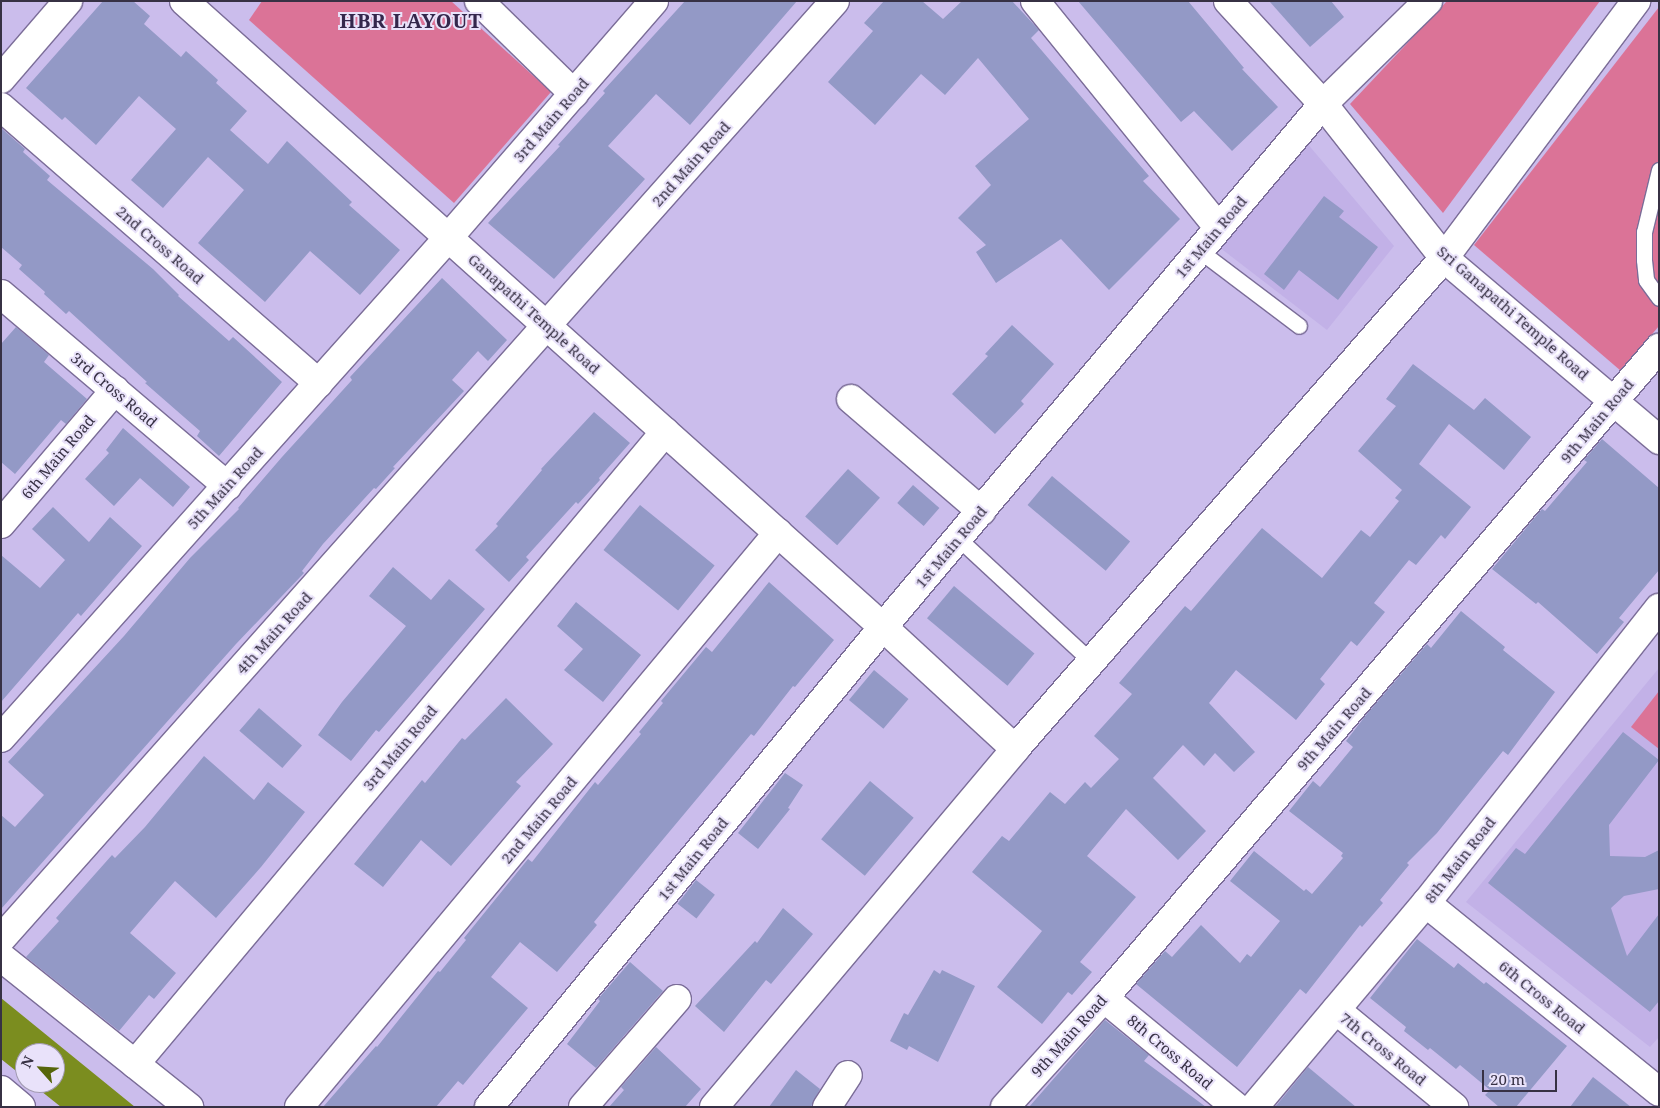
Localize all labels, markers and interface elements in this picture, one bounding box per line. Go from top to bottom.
district label: HBR LAYOUT [338,8,484,32]
street label: 3rd Main Road [510,74,592,166]
street label: 2nd Main Road [648,118,734,210]
street label: 1st Main Road [1172,192,1250,282]
street label: 2nd Cross Road [113,202,207,288]
street label: Sri Ganapathi Temple Road [1434,242,1592,384]
street label: Ganapathi Temple Road [464,250,604,378]
street label: 3rd Cross Road [67,349,161,431]
street label: 9th Main Road [1557,375,1637,467]
street label: 6th Main Road [18,411,98,503]
street label: 5th Main Road [183,443,267,533]
street label: 1st Main Road [912,502,990,592]
street label: 4th Main Road [232,588,316,678]
street label: 9th Main Road [1293,684,1375,774]
street label: 3rd Main Road [359,702,441,794]
street label: 2nd Main Road [497,773,581,867]
street label: 8th Main Road [1421,813,1499,907]
street label: 1st Main Road [654,814,732,904]
street label: 6th Cross Road [1495,957,1589,1037]
street label: 9th Main Road [1027,991,1111,1081]
street label: 7th Cross Road [1336,1009,1430,1089]
street label: 8th Cross Road [1124,1011,1216,1093]
north arrow [15,1043,65,1093]
text: N [16,1053,38,1071]
scale bar [1485,1060,1560,1092]
text: 20 m [1490,1069,1525,1089]

